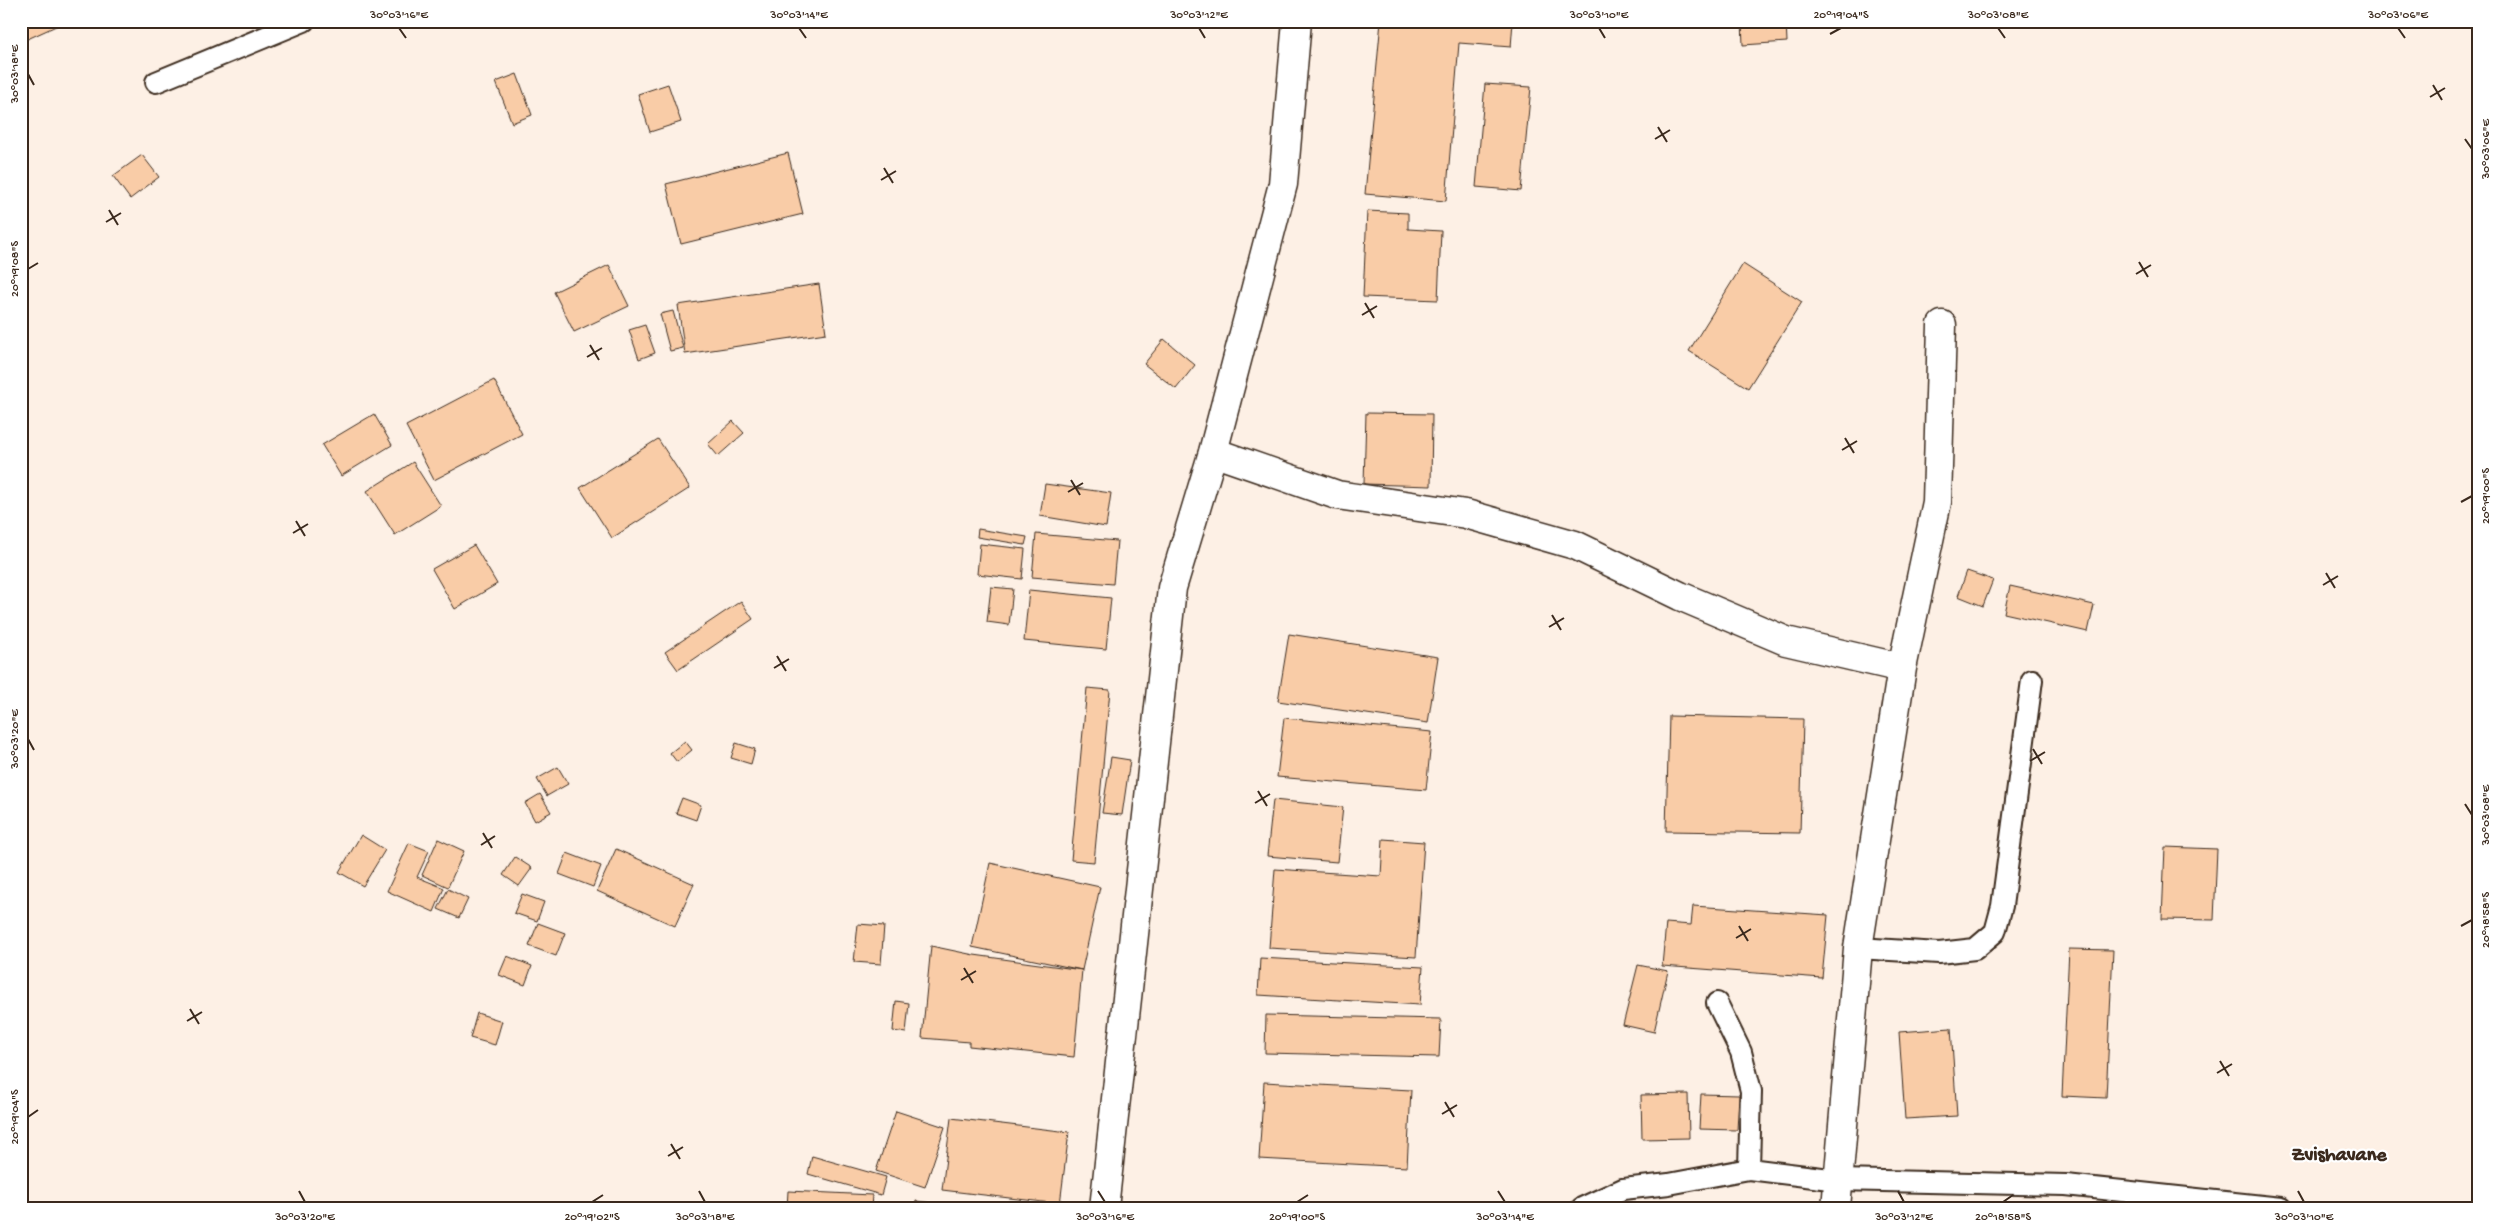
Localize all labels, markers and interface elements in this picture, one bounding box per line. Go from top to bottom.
text: 30°03'16"E [369,9,428,23]
text: 30°03'14"E [769,9,828,23]
text: 30°03'12"E [1169,9,1228,23]
text: 30°03'10"E [1569,9,1629,23]
text: 20°19'04"S [1813,9,1869,23]
text: 30°03'08"E [1967,9,2029,23]
text: 30°03'06"E [2367,9,2428,23]
text: 30°03'18"E [9,44,23,104]
text: 30°03'06"E [2480,119,2494,180]
text: 20°19'08"S [9,241,23,297]
text: 20°19'00"S [2480,467,2494,524]
text: 30°03'20"E [9,709,23,770]
text: 30°03'08"E [2480,784,2494,846]
text: 20°18'58"S [2480,892,2494,948]
text: 20°19'04"S [9,1089,23,1145]
district label: Zvishavane [2291,1145,2387,1168]
text: 30°03'20"E [274,1211,335,1225]
text: 20°19'02"S [564,1211,620,1225]
text: 30°03'18"E [675,1211,735,1225]
text: 30°03'16"E [1075,1211,1134,1225]
text: 20°19'00"S [1269,1211,1326,1225]
text: 30°03'14"E [1475,1211,1534,1225]
text: 30°03'12"E [1874,1211,1933,1225]
text: 20°18'58"S [1975,1211,2031,1225]
text: 30°03'10"E [2274,1211,2334,1225]

